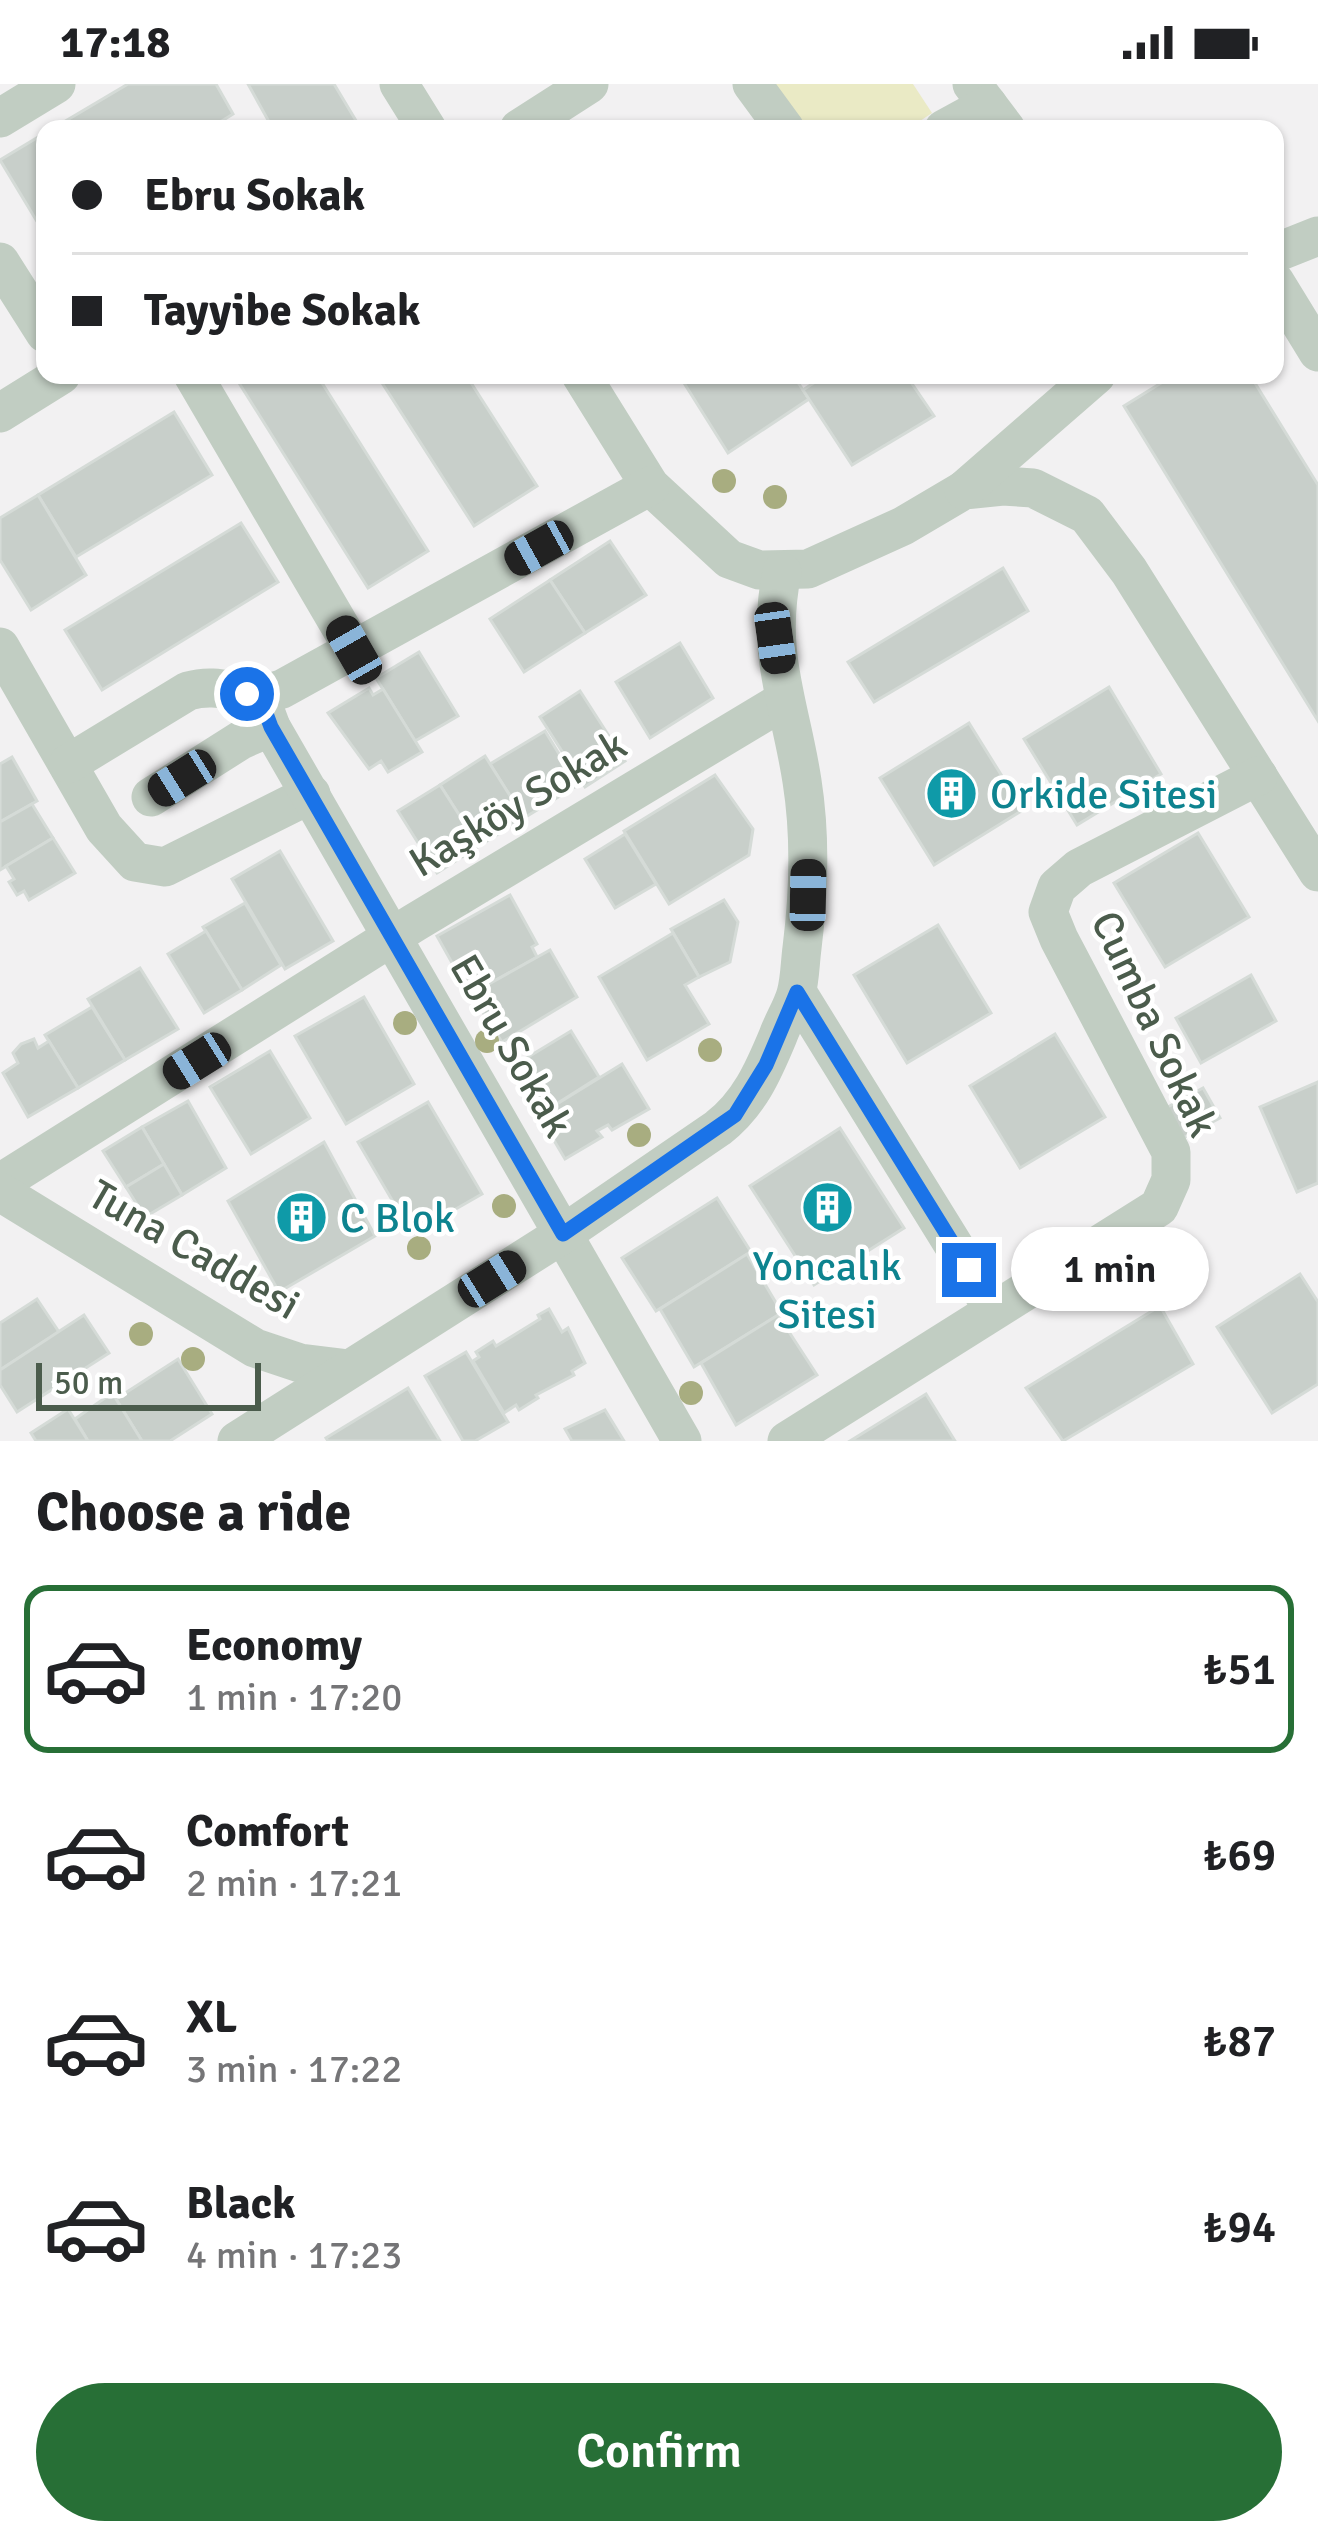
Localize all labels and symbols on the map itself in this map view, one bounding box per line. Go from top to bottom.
car [499,515,579,581]
car [752,600,798,676]
car [320,610,388,690]
route start [220,667,274,721]
street label: Kaşköy Sokak [400,719,636,889]
car [142,744,222,812]
building icon: Orkide Sitesi [923,766,979,822]
place label: Orkide Sitesi [990,769,1217,820]
car [789,859,827,931]
street label: Cumba Sokak [1080,903,1228,1145]
street label: Ebru Sokak [438,946,584,1146]
car [157,1027,237,1095]
street label: Tuna Caddesi [79,1169,309,1331]
building icon: Yoncalık Sitesi [799,1179,855,1235]
building icon: C Blok [273,1190,329,1246]
place label: C Blok [340,1193,455,1244]
callout: 1 min [1011,1228,1209,1312]
place label: Yoncalık Sitesi [752,1241,902,1340]
route end [942,1243,996,1297]
car [452,1245,532,1313]
scale bar [36,1357,261,1410]

